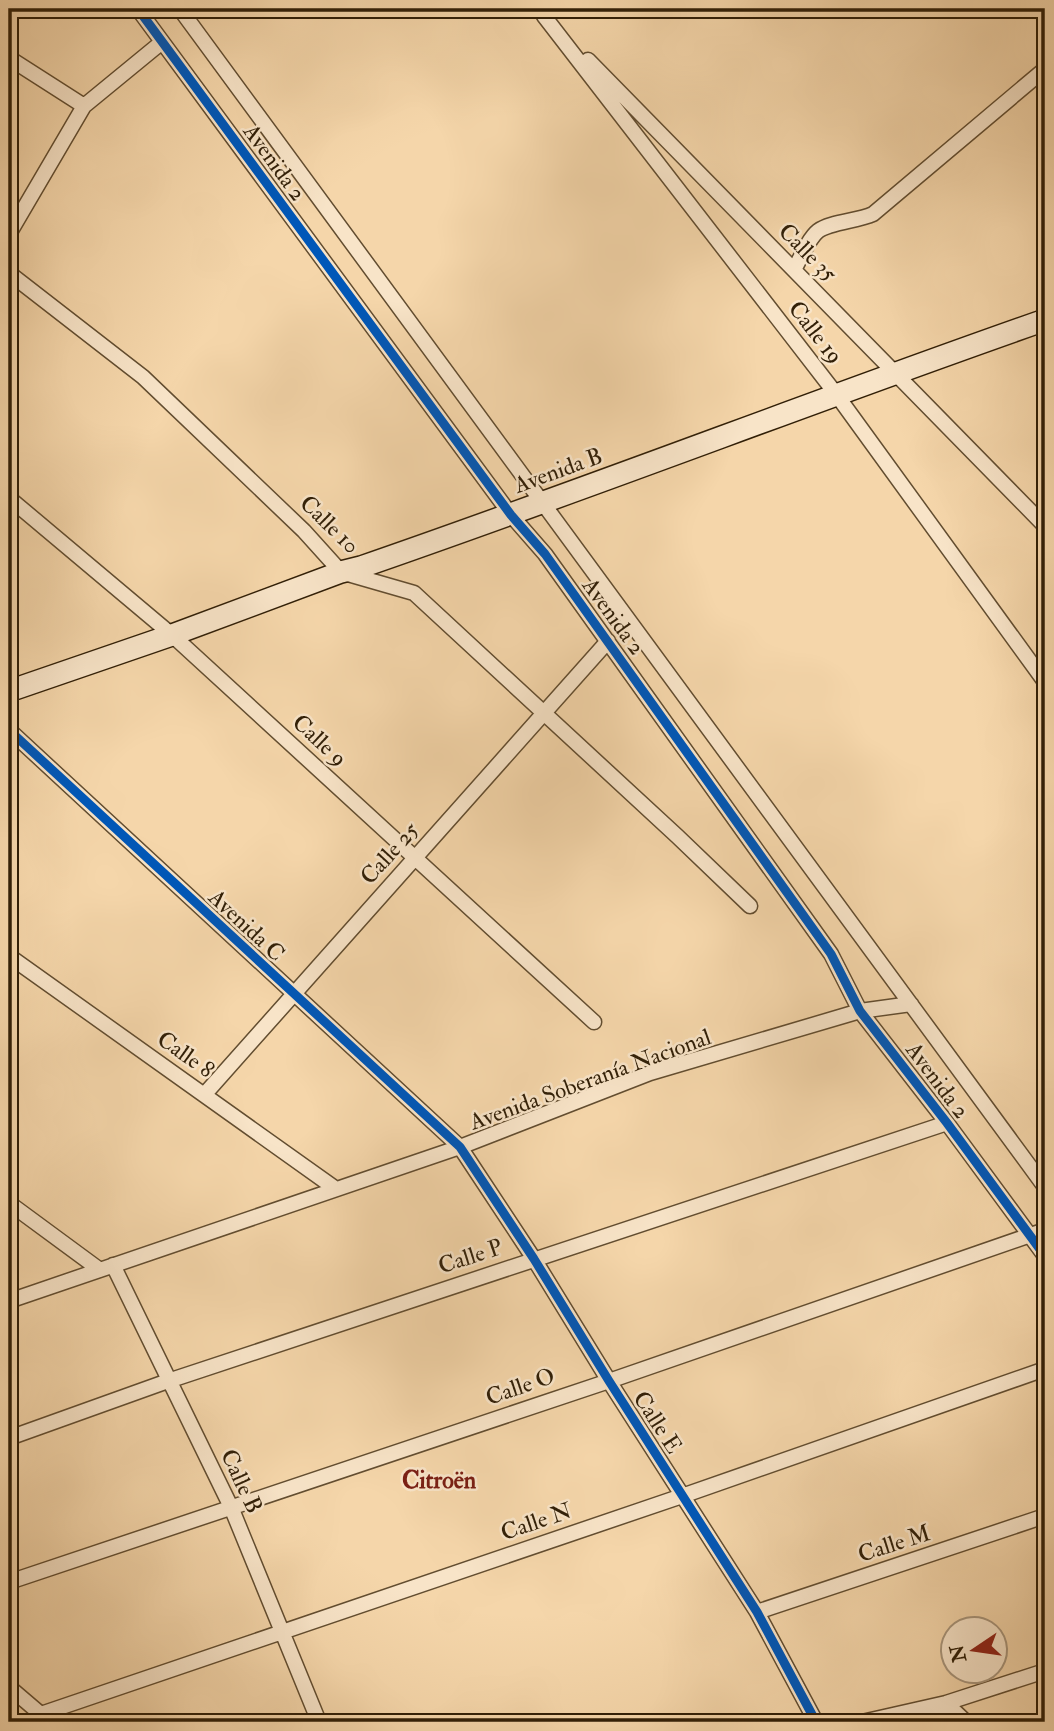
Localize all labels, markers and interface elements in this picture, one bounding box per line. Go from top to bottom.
street label: Avenida 2 [236,117,312,207]
street label: Calle 35 [772,217,843,288]
street label: Calle 19 [782,295,849,370]
street label: Avenida B [509,441,606,500]
street label: Calle 10 [294,489,366,560]
street label: Avenida 2 [575,571,651,661]
street label: Calle 9 [286,708,353,773]
street label: Calle 25 [354,816,425,891]
street label: Avenida C [202,882,291,968]
street label: Avenida Soberanía Nacional [464,1022,715,1137]
street label: Calle 8 [152,1024,220,1085]
street label: Avenida 2 [899,1035,976,1124]
street label: Calle P [434,1233,506,1280]
street label: Calle O [482,1361,558,1412]
street label: Calle E [627,1385,689,1459]
street label: Calle B [214,1445,269,1518]
district label: Citroën [402,1465,477,1496]
street label: Calle N [497,1496,576,1547]
street label: Calle M [854,1518,934,1569]
north arrow [939,1616,1009,1686]
text: N [945,1642,972,1666]

